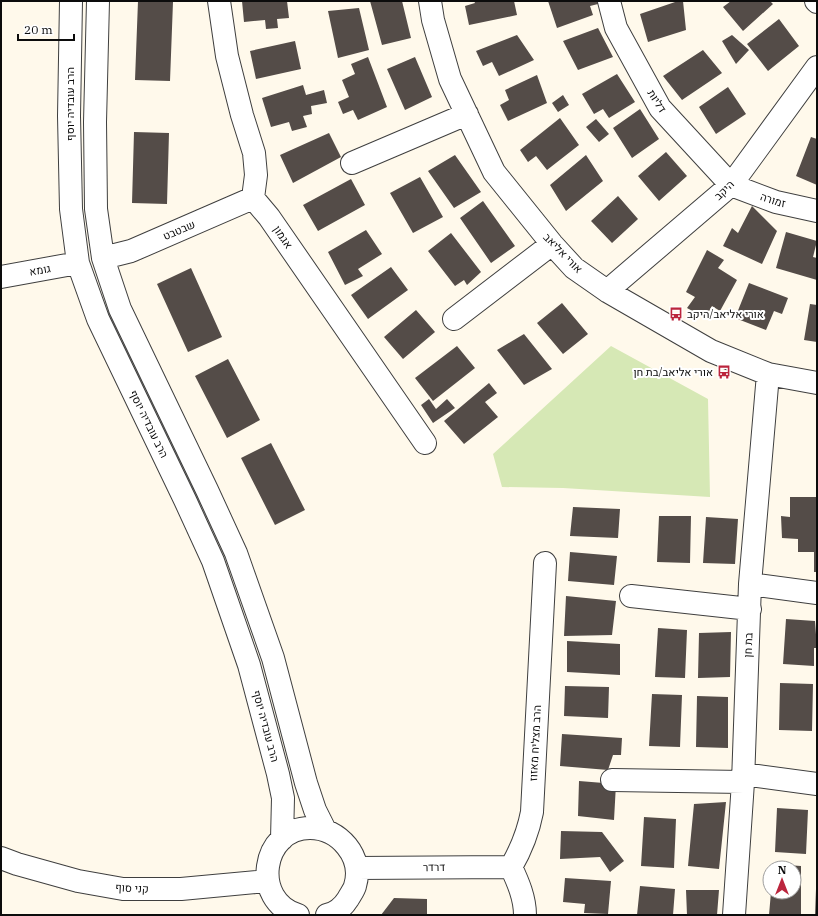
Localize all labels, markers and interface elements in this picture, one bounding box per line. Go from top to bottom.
scale bar [18,16,74,42]
text: 20 m [24,22,53,37]
street label: הרב עובדיה יוסף [63,67,77,141]
street label: דליות [644,87,670,115]
street label: היקב [711,177,737,203]
street label: זמורה [758,189,788,211]
street label: שבטבט [161,217,197,243]
street label: אגמון [270,223,296,251]
street label: אורי אליאב [540,230,586,276]
street label: גומא [28,261,52,279]
bus stop icon: אורי אליאב/היקב [668,306,684,322]
place label: אורי אליאב/היקב [687,307,764,321]
bus stop icon: אורי אליאב/בת חן [716,364,732,380]
place label: אורי אליאב/בת חן [633,365,713,379]
street label: הרב עובדיה יוסף [127,388,171,460]
street label: בת חן [741,632,755,658]
street label: הרב עובדיה יוסף [250,689,282,763]
street label: הרב מצליח מאזוז [526,704,544,782]
street label: דרדר [423,860,446,874]
north arrow [762,860,802,900]
text: N [778,863,787,877]
street label: קני סוף [115,880,149,896]

